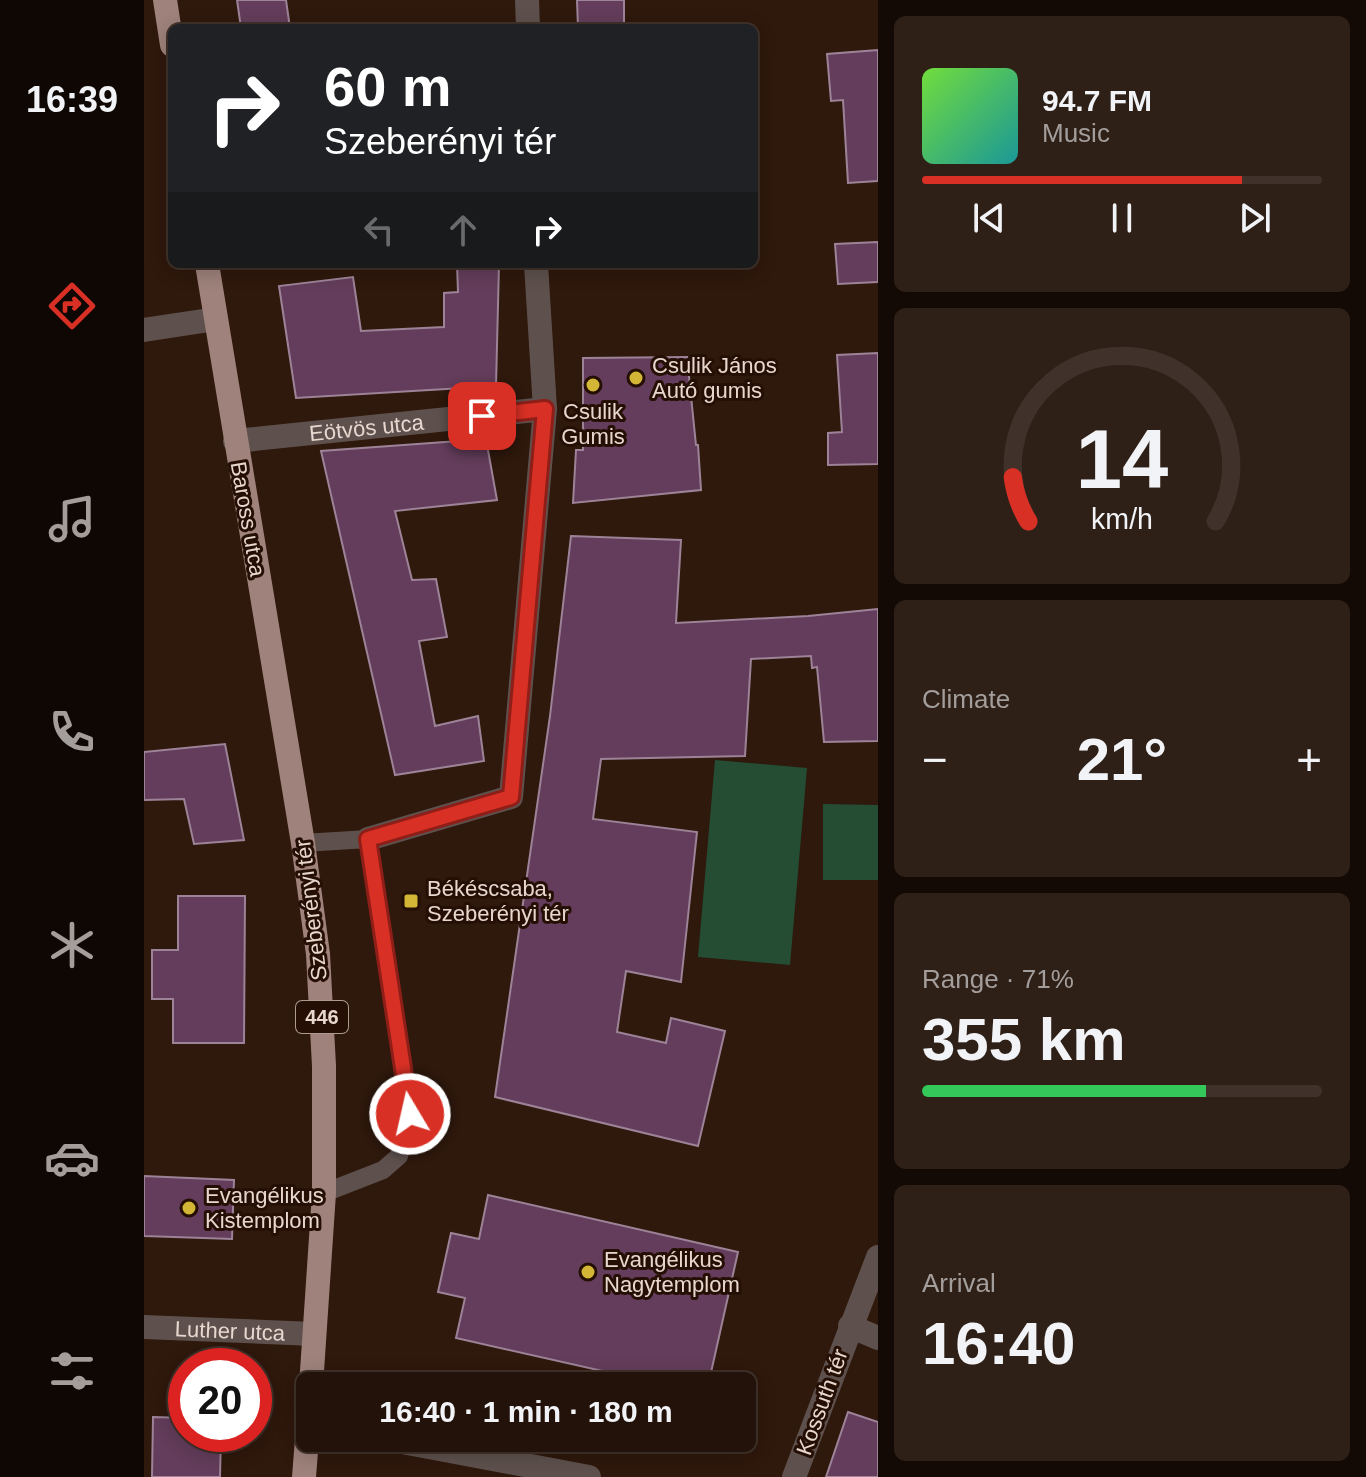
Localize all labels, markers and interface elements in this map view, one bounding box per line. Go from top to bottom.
text: 60 m [324,55,452,118]
icon: right [192,56,296,160]
text: 16:39 [26,79,118,120]
text: 94.7 FM [1042,84,1152,117]
text: Music [1042,118,1110,148]
text: Szeberényi tér [324,121,556,162]
icon: previous [967,196,1011,240]
icon: pause [1100,196,1144,240]
icon: next [1233,196,1277,240]
icon: left [357,208,401,252]
icon: ahead [441,208,485,252]
icon: right [525,208,569,252]
icon: directions [44,278,100,334]
place label: Csulik János Autó gumis [652,353,777,403]
marker: Csulik János Autó gumis [627,369,645,387]
marker: Csulik Gumis [584,376,602,394]
pin [448,382,516,450]
icon: arrive [460,394,504,438]
place label: Csulik Gumis [561,399,625,449]
street label: Eötvös utca [308,409,426,446]
text: 14 [1076,413,1168,506]
street label: Baross utca [226,460,271,579]
icon: music [44,491,100,547]
text: km/h [1091,503,1153,535]
text: Climate [922,684,1010,714]
icon: phone [44,704,100,760]
text: 21° [1077,726,1167,793]
text: − [922,735,948,784]
text: + [1296,735,1322,784]
street label: Szeberényi tér [290,838,332,982]
place label: Békéscsaba, Szeberényi tér [427,876,569,926]
marker: Békéscsaba, Szeberényi tér [402,892,420,910]
icon: climate [44,917,100,973]
text: Range · 71% [922,964,1074,994]
road number: 446 [296,1001,348,1033]
text: 355 km [922,1006,1126,1073]
position arrow [368,1072,452,1156]
icon: car [44,1130,100,1186]
place label: Evangélikus Kistemplom [205,1183,324,1233]
marker: Evangélikus Kistemplom [180,1199,198,1217]
place label: Evangélikus Nagytemplom [604,1247,740,1297]
marker: Evangélikus Nagytemplom [579,1263,597,1281]
text: Arrival [922,1268,996,1298]
text: 16:40 [922,1310,1075,1377]
street label: Luther utca [174,1316,286,1345]
icon: filters [44,1343,100,1399]
street label: Kossuth tér [791,1345,853,1459]
speed limit sign: 20 [168,1348,272,1452]
text: 16:40 · 1 min · 180 m [379,1395,673,1428]

